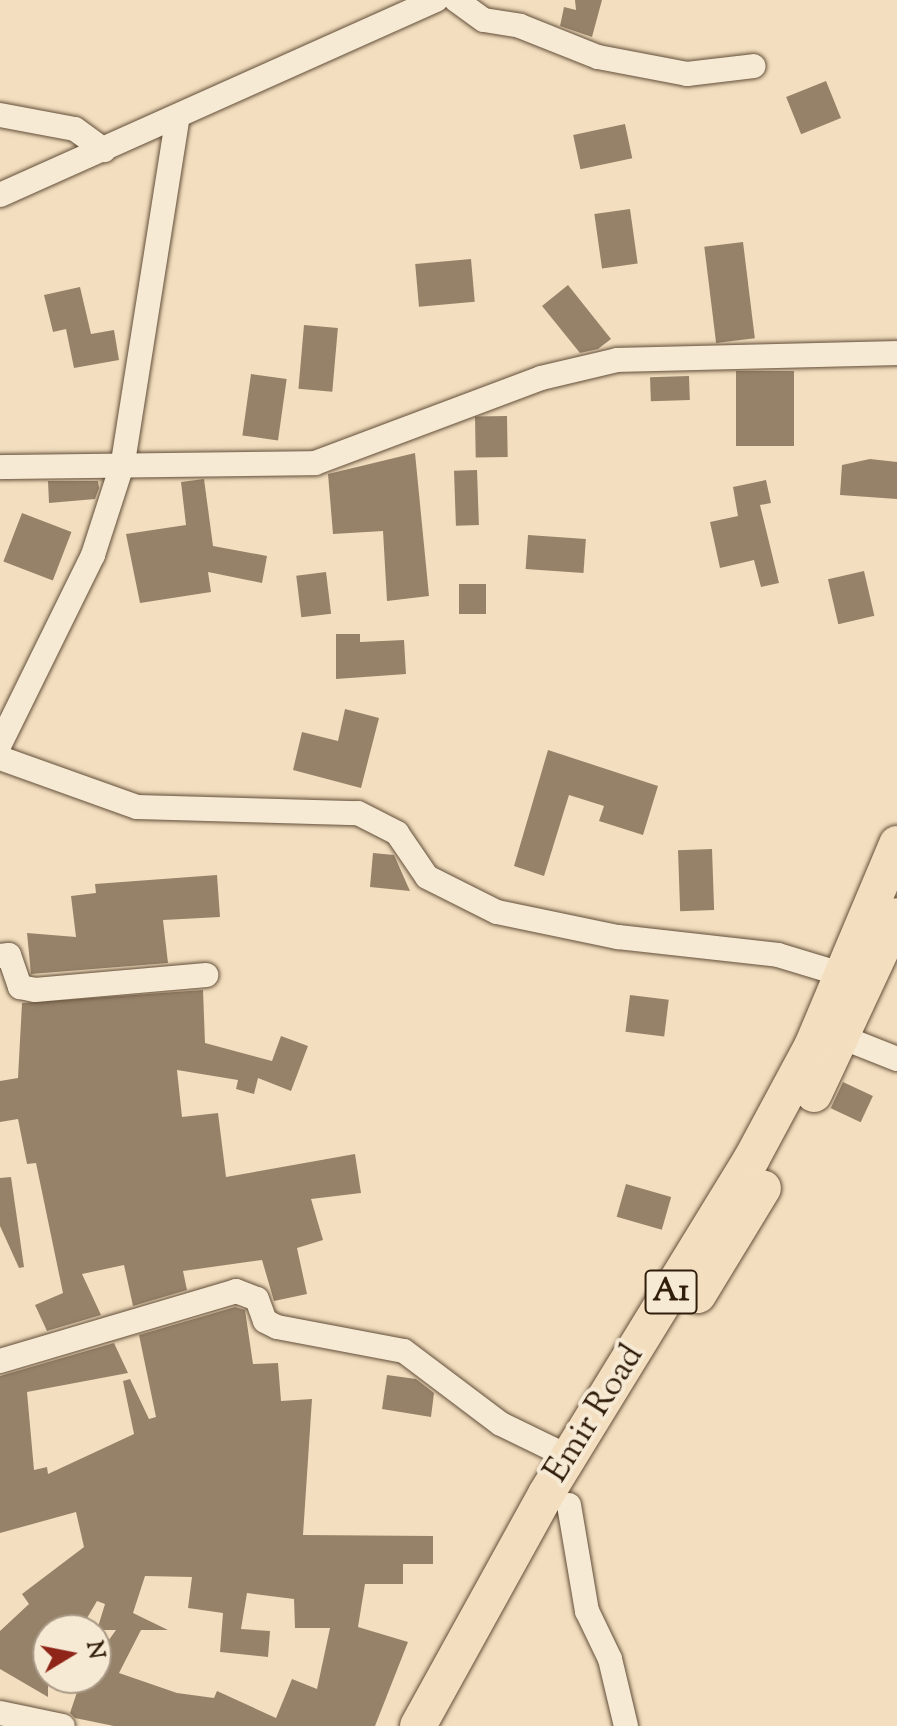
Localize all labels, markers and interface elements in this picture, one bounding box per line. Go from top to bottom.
road number: A1 [643,1264,699,1320]
street label: Emir Road [537,1338,653,1490]
north arrow [32,1614,112,1694]
text: N [76,1639,111,1662]

